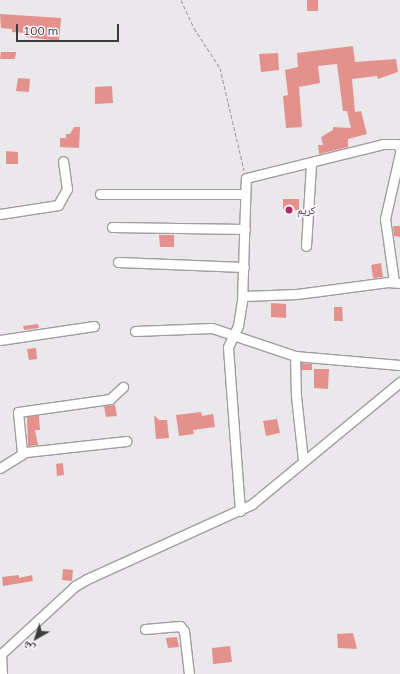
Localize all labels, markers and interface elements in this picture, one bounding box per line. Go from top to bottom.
scale bar [18,16,121,42]
text: 100 m [23,23,58,38]
place label: كريم [297,203,316,217]
marker: كريم [284,205,294,215]
north arrow [16,618,56,658]
text: ش [20,638,37,656]

